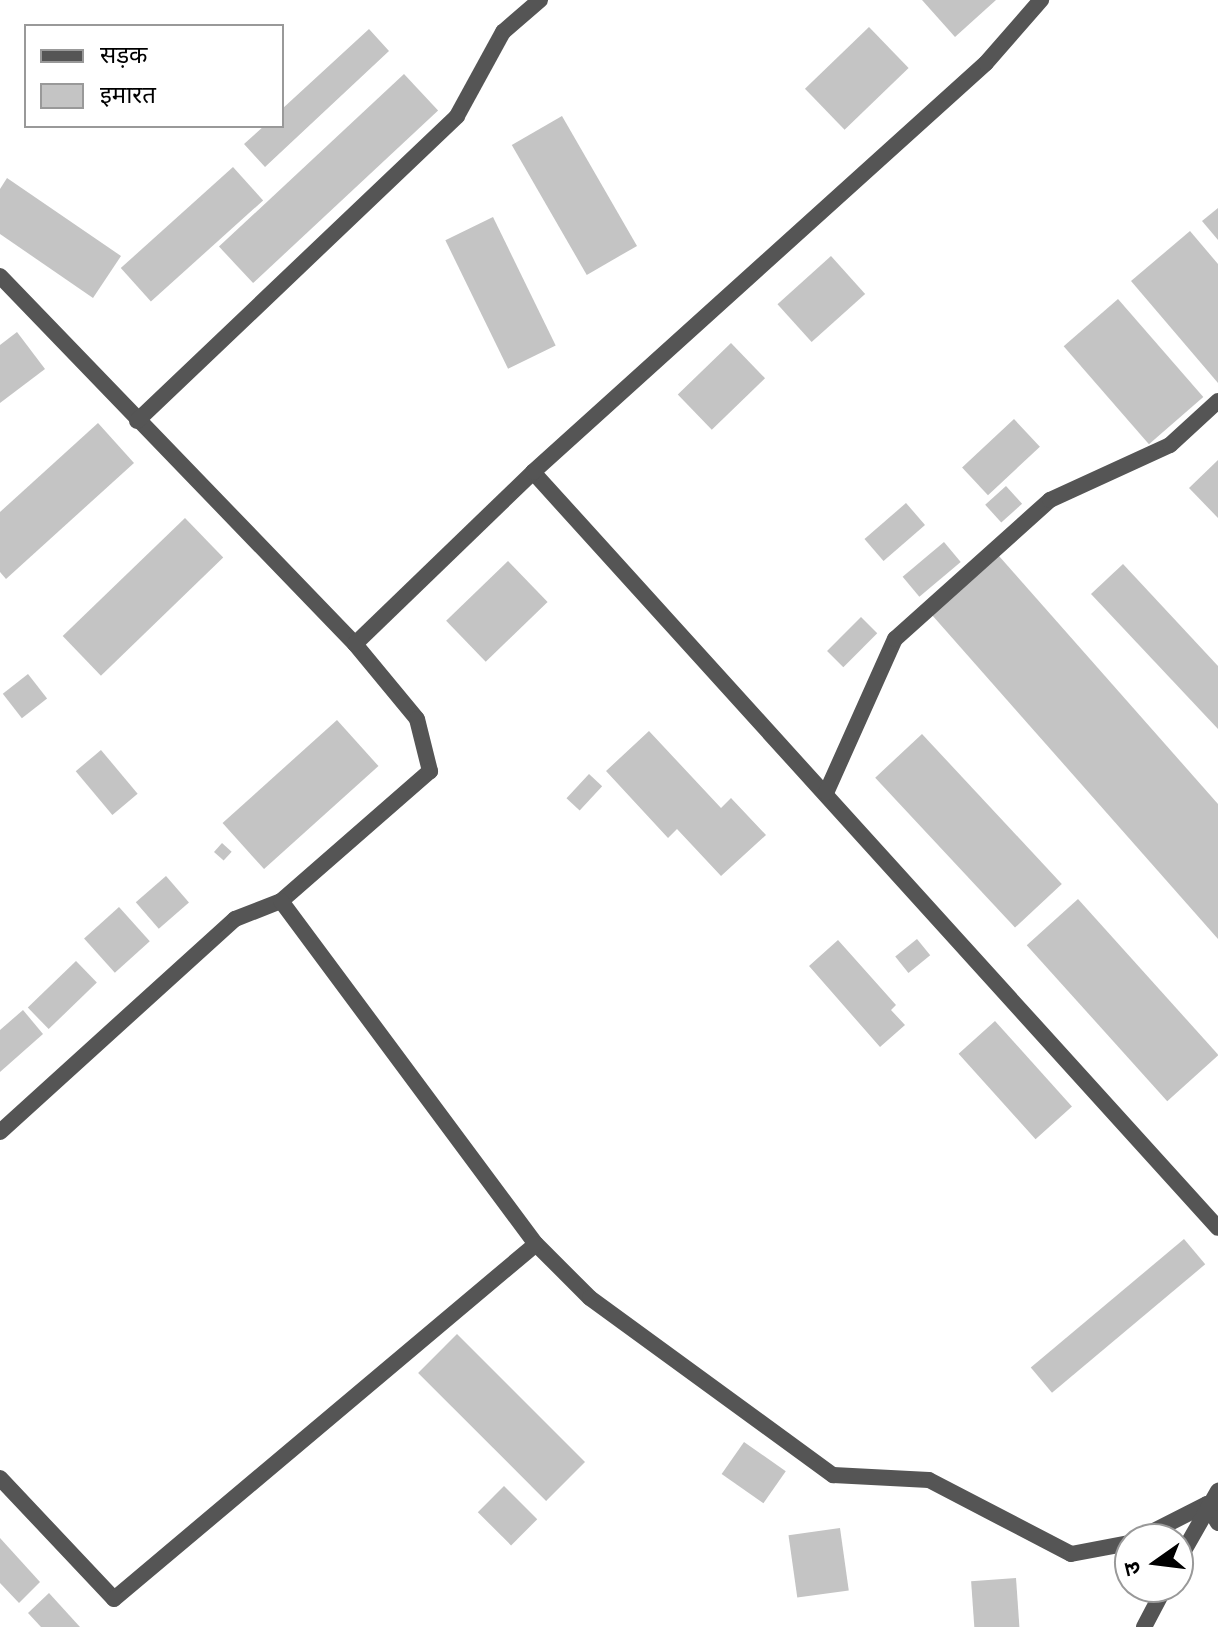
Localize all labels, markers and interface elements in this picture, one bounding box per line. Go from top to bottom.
legend [24,24,284,128]
text: सड़क [100,40,148,69]
text: इमारत [100,80,156,109]
north arrow [1114,1523,1194,1603]
text: उ [1118,1559,1147,1578]

